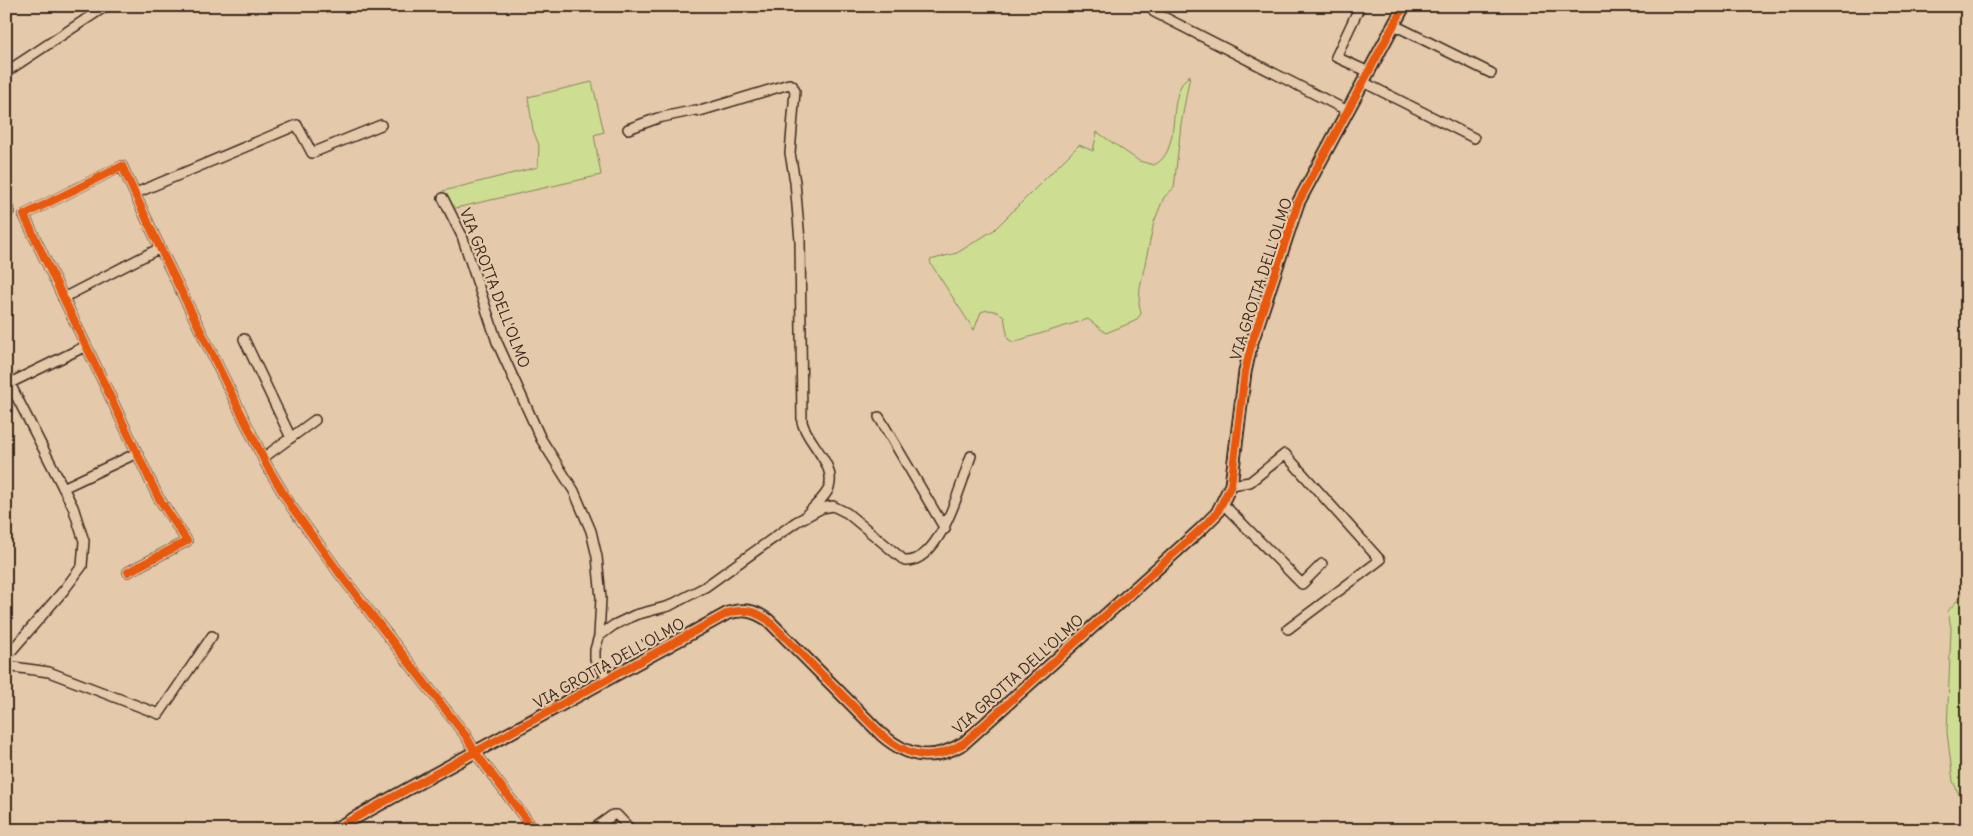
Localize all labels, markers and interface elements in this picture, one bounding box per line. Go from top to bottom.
street label: VIA GROTTA DELL'OLMO [1226,195,1296,363]
street label: VIA GROTTA DELL'OLMO [456,205,534,371]
street label: VIA GROTTA DELL'OLMO [949,610,1087,738]
street label: VIA GROTTA DELL'OLMO [530,614,688,712]

